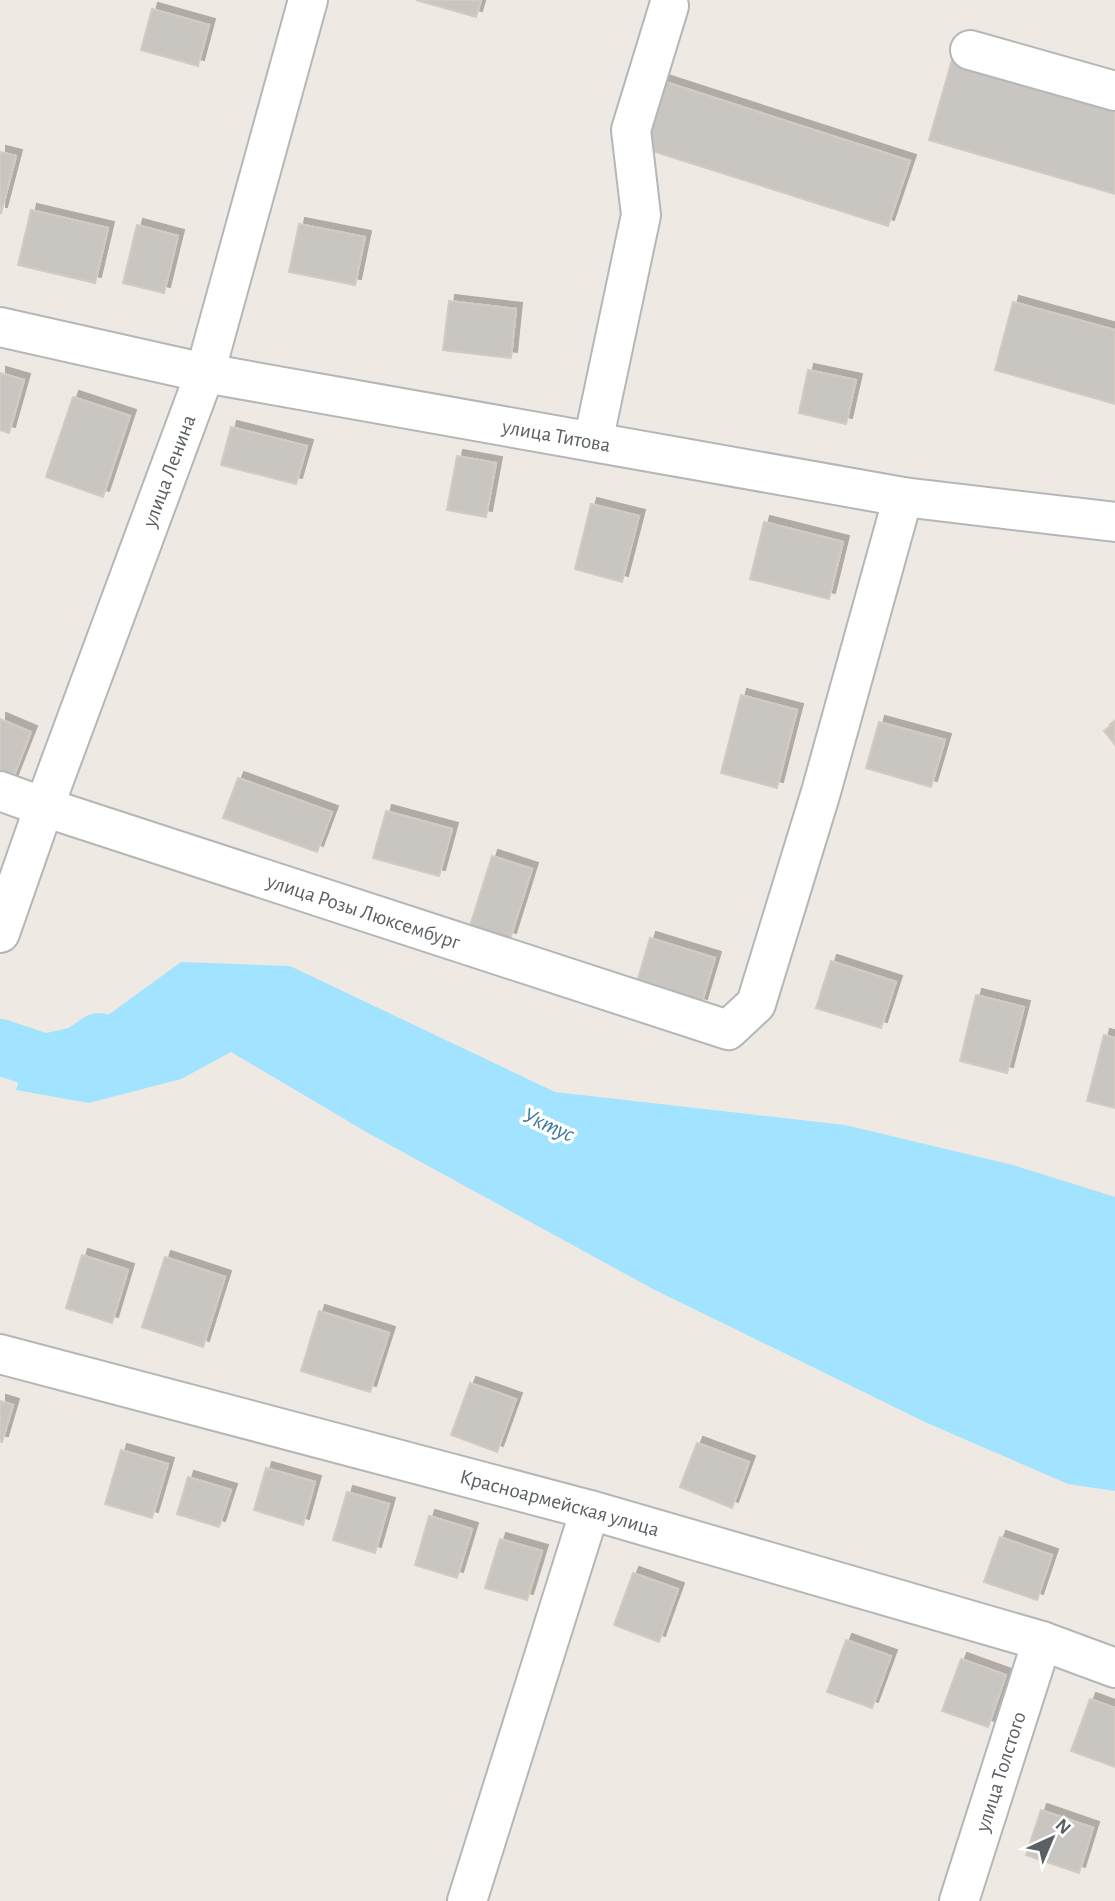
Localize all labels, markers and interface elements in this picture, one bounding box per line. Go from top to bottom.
street label: улица Ленина [138,412,200,531]
street label: улица Титова [500,416,613,456]
street label: улица Розы Люксембург [263,870,463,953]
water label: Уктус [519,1104,578,1147]
street label: Красноармейская улица [457,1466,662,1541]
street label: улица Толстого [972,1709,1030,1835]
north arrow [1017,1803,1087,1873]
text: N [1051,1815,1074,1838]

